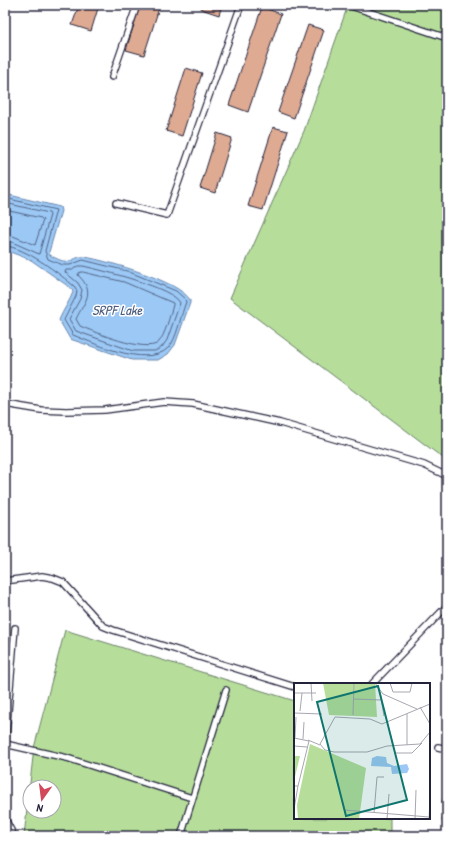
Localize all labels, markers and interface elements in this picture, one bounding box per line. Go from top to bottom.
water label: SRPF Lake [92,300,143,319]
inset map [294,683,430,819]
north arrow [22,779,62,819]
text: N [35,801,44,816]

